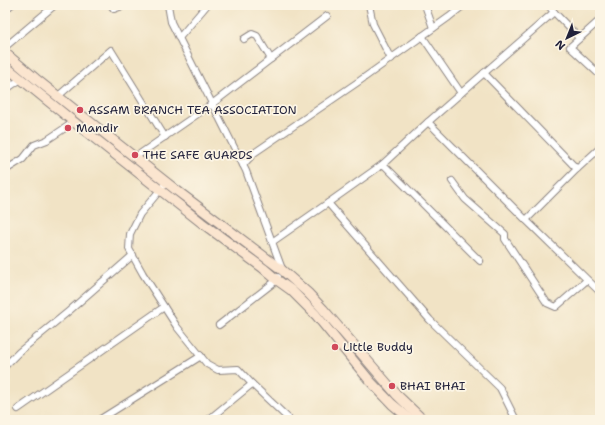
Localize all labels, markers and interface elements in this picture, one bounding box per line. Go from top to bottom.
north arrow [547,18,587,58]
text: N [552,36,569,53]
place label: ASSAM BRANCH TEA ASSOCIATION [88,102,297,118]
marker: ASSAM BRANCH TEA ASSOCIATION [75,105,85,115]
place label: Mandir [76,120,119,136]
marker: Mandir [63,123,73,133]
place label: THE SAFE GUARDS [143,147,253,163]
marker: THE SAFE GUARDS [130,150,140,160]
place label: Little Buddy [343,339,413,355]
marker: Little Buddy [330,342,340,352]
place label: BHAI BHAI [400,378,466,394]
marker: BHAI BHAI [387,381,397,391]

